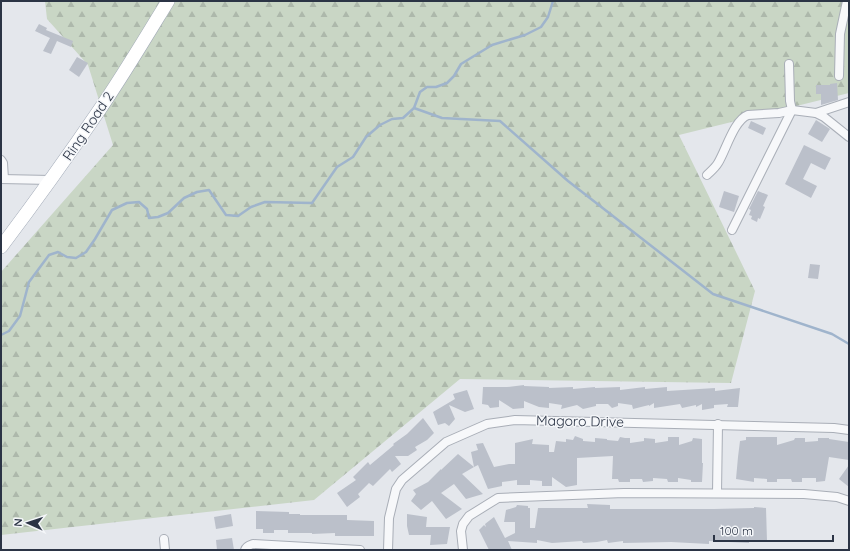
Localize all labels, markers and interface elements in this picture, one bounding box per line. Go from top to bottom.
street label: Ring Road 2 [58,88,118,164]
street label: Magoro Drive [536,411,624,431]
north arrow [8,503,48,543]
scale bar [714,517,833,543]
text: N [11,518,25,527]
text: 100 m [720,523,753,538]

